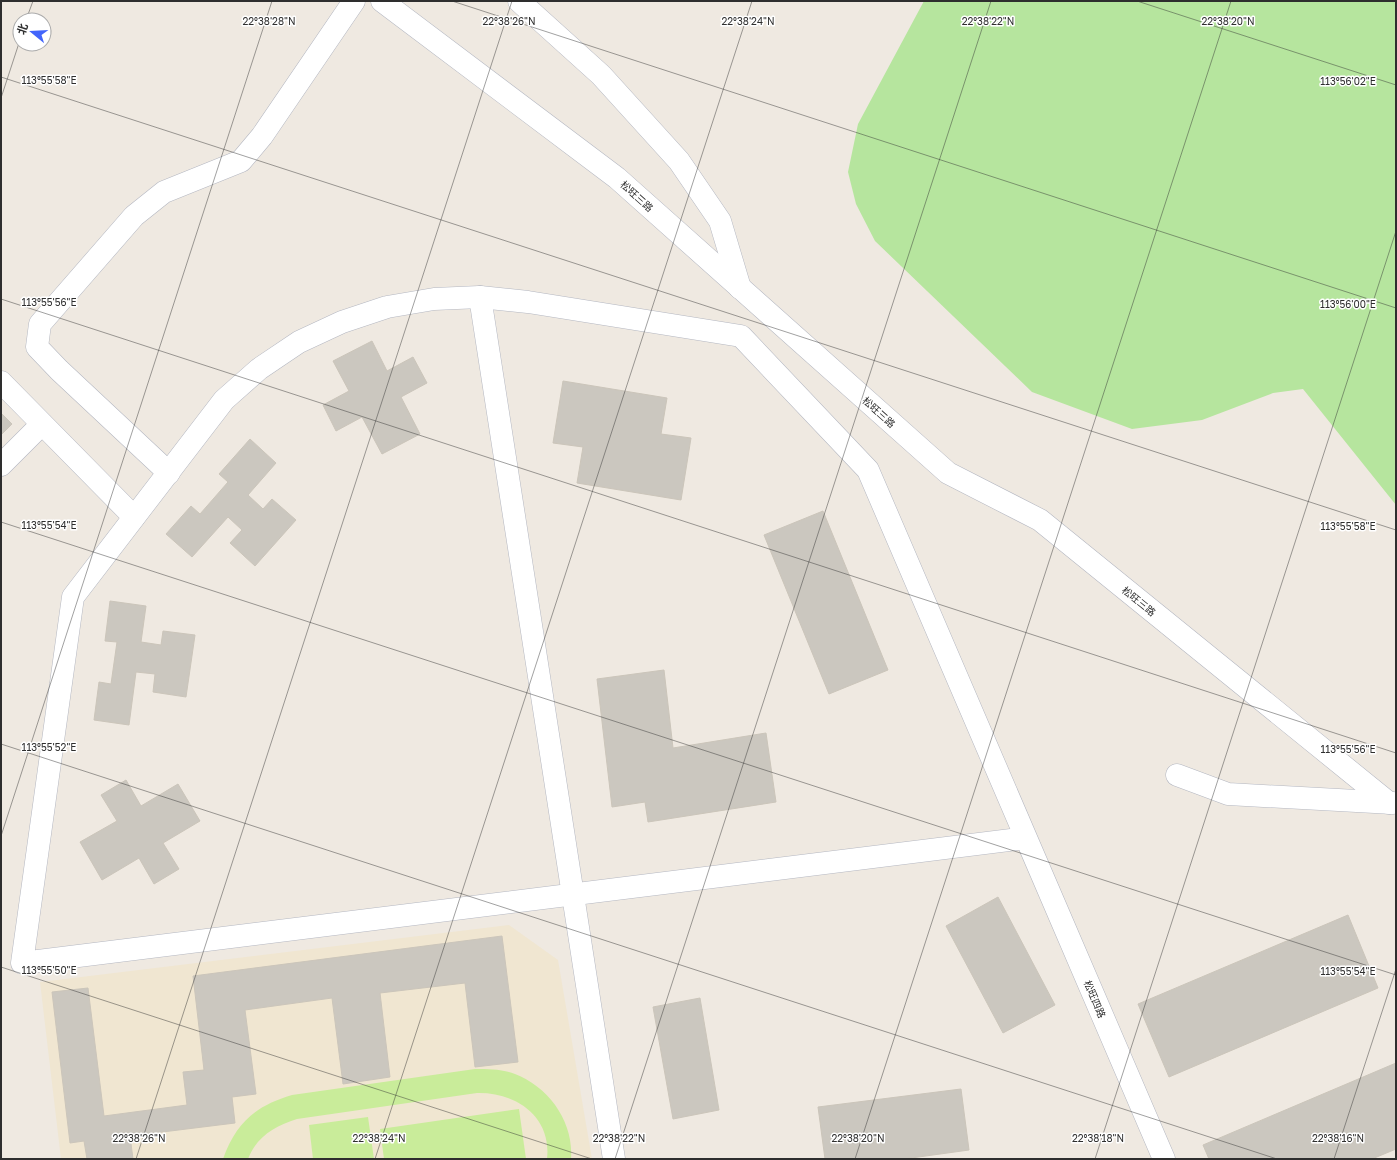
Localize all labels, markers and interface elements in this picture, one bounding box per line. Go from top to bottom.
north arrow [12,12,52,52]
text: 22°38'28"N [242,15,296,27]
text: 22°38'26"N [483,15,536,27]
text: 22°38'24"N [721,15,775,27]
text: 22°38'22"N [962,15,1014,27]
text: 22°38'20"N [1201,15,1255,27]
text: 北 [14,22,30,36]
text: 113°55'58"E [21,74,77,86]
text: 113°56'02"E [1320,75,1376,87]
street label: 松旺三路 [618,178,656,214]
text: 113°55'56"E [21,296,77,308]
text: 113°56'00"E [1320,298,1376,310]
street label: 松旺三路 [860,394,898,430]
text: 113°55'54"E [21,519,77,531]
text: 113°55'58"E [1320,520,1376,532]
street label: 松旺三路 [1120,584,1158,618]
text: 113°55'52"E [22,741,76,753]
text: 113°55'56"E [1320,743,1376,755]
text: 113°55'50"E [21,964,77,976]
text: 113°55'54"E [1320,965,1376,977]
street label: 松旺四路 [1082,978,1108,1020]
text: 22°38'26"N [113,1132,166,1144]
text: 22°38'24"N [352,1132,406,1144]
text: 22°38'22"N [593,1132,645,1144]
text: 22°38'20"N [831,1132,885,1144]
text: 22°38'18"N [1072,1132,1124,1144]
text: 22°38'16"N [1312,1132,1364,1144]

